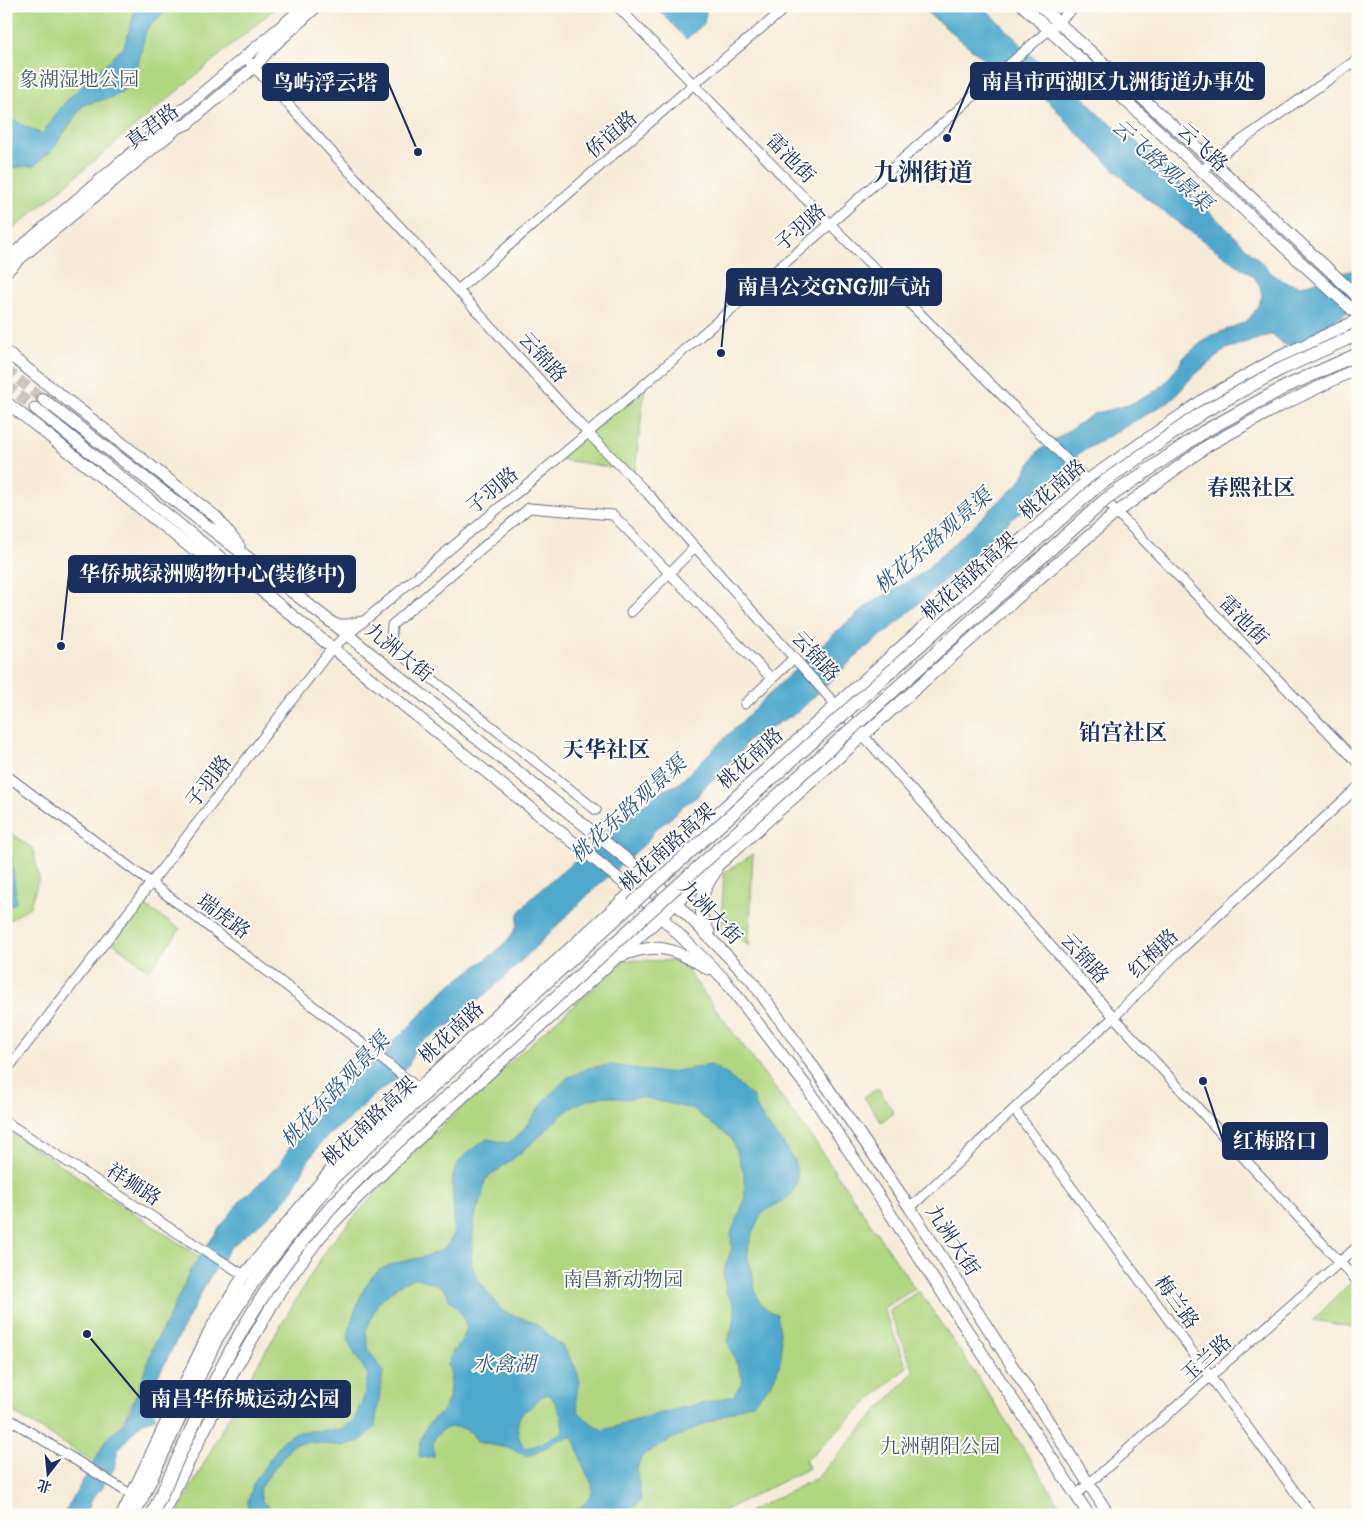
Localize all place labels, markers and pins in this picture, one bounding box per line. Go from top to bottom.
callout: 南昌市西湖区九洲街道办事处 [971,63,1264,99]
callout: 鸟屿浮云塔 [263,64,388,100]
callout: 南昌公交GNG加气站 [727,269,941,305]
callout: 华侨城绿洲购物中心(装修中) [69,556,355,592]
callout: 红梅路口 [1223,1123,1327,1159]
callout: 南昌华侨城运动公园 [141,1381,350,1417]

